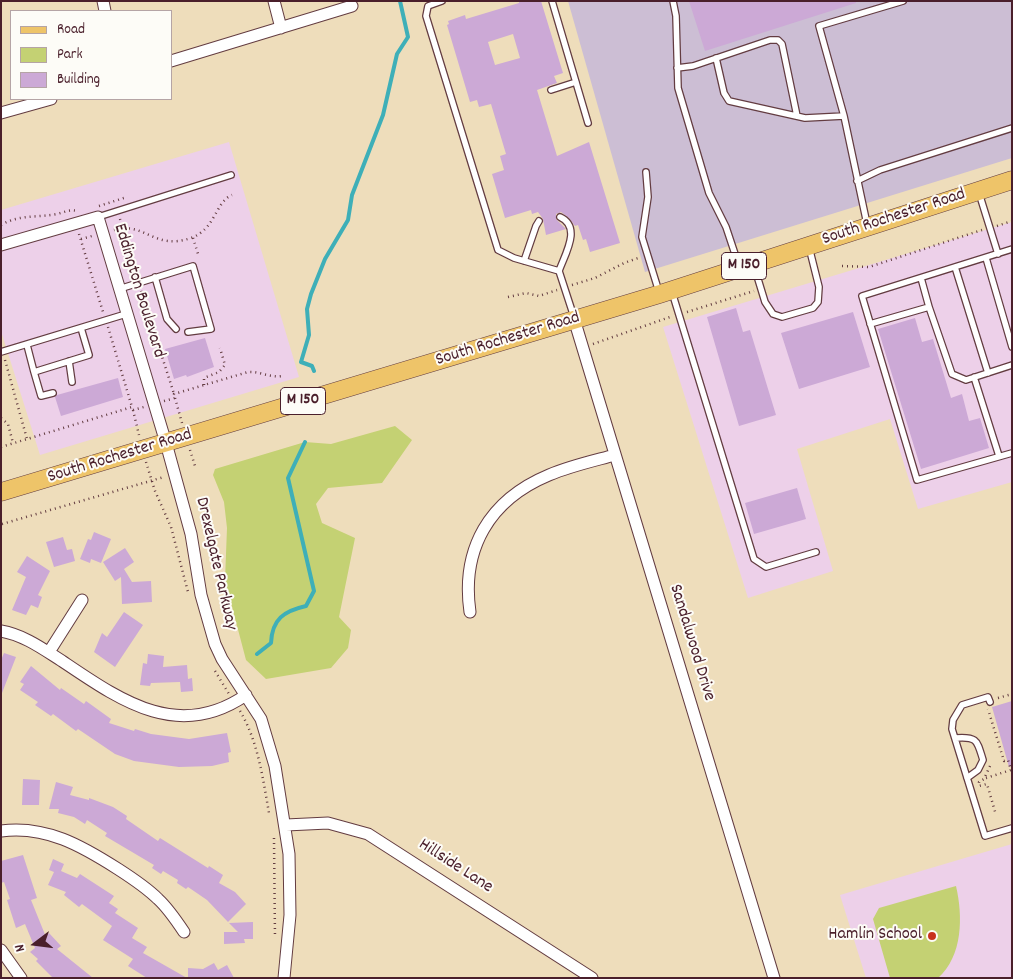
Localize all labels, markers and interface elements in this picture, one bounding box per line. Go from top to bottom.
legend [10,10,172,100]
text: Road [57,19,85,41]
text: Park [57,44,83,66]
text: Building [57,69,100,91]
street label: South Rochester Road [820,185,968,251]
street label: Eddington Boulevard [107,221,169,361]
road number: M 150 [722,252,766,280]
street label: South Rochester Road [433,308,583,372]
road number: M 150 [280,388,326,414]
street label: South Rochester Road [45,425,195,489]
street label: Drexelgate Parkway [189,495,241,633]
street label: Sandalwood Drive [663,582,719,704]
street label: Hillside Lane [414,835,496,899]
north arrow [10,919,60,969]
place label: Hamlin School [828,925,922,947]
marker: Hamlin School [926,930,938,942]
text: N [10,942,31,954]

